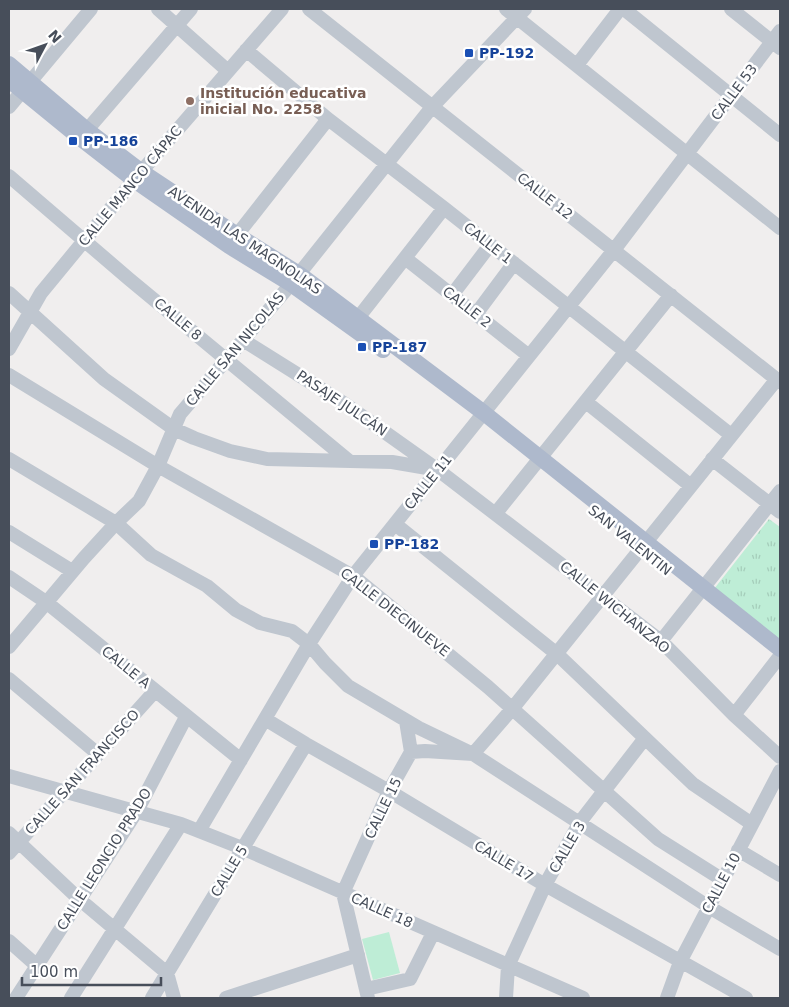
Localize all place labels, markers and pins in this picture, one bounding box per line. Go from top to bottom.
place label: PP-192 [479,45,534,61]
marker: PP-192 [463,47,475,59]
place label: Institución educativa inicial No. 2258 [200,85,367,117]
marker: Institución educativa inicial No. 2258 [184,95,196,107]
place label: PP-186 [83,133,138,149]
marker: PP-186 [67,135,79,147]
place label: PP-187 [372,339,427,355]
marker: PP-187 [356,341,368,353]
place label: PP-182 [384,536,439,552]
marker: PP-182 [368,538,380,550]

